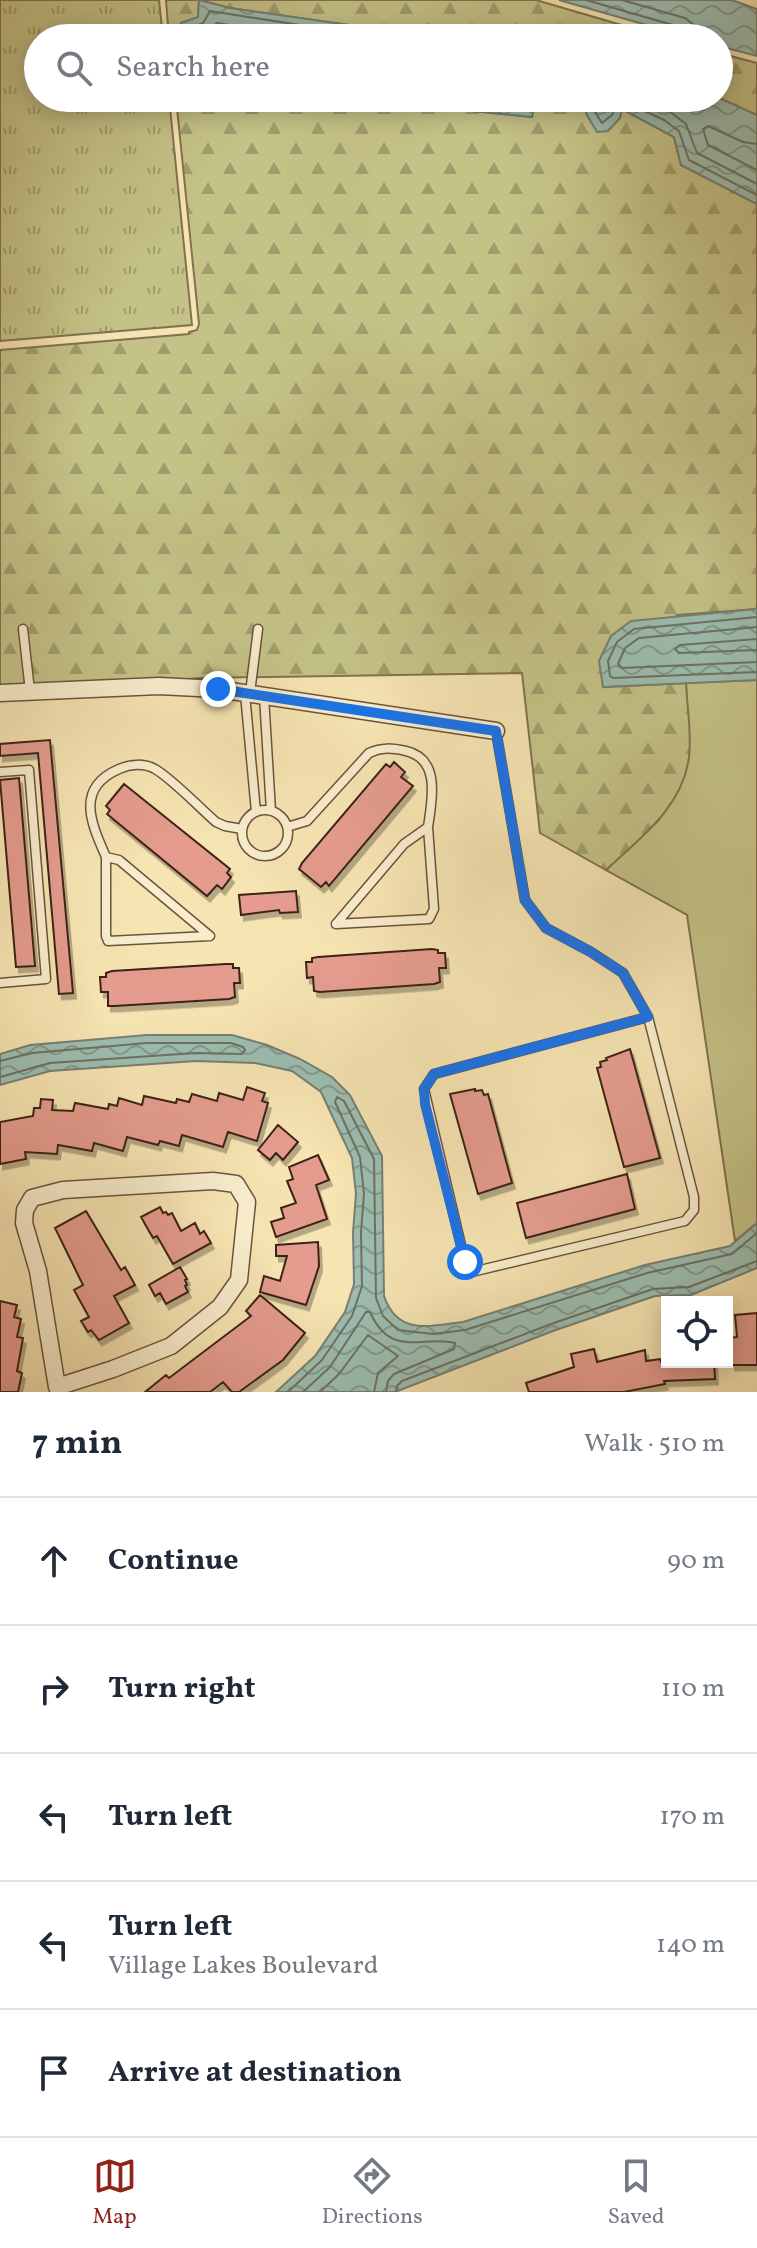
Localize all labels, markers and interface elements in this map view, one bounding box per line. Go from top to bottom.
search box [24,24,733,112]
icon: search [52,46,96,90]
text: Search here [116,47,270,89]
route end [200,671,236,707]
route start [447,1244,483,1280]
map controls [661,1296,733,1368]
button: locate [661,1296,733,1368]
text: 7 min [32,1421,122,1468]
text: Walk · 510 m [584,1426,725,1462]
icon: ahead [32,1539,76,1583]
text: Continue [108,1540,239,1582]
text: 90 m [667,1543,725,1579]
icon: right [32,1667,76,1711]
text: Turn right [108,1668,256,1710]
text: 110 m [661,1671,725,1707]
icon: left [32,1795,76,1839]
text: Turn left [108,1796,232,1838]
text: 170 m [660,1799,725,1835]
text: Turn left [108,1906,232,1948]
icon: left [32,1923,76,1967]
text: 140 m [656,1927,725,1963]
text: Village Lakes Boulevard [108,1948,378,1984]
icon: arrive [32,2051,76,2095]
text: Arrive at destination [108,2052,402,2094]
tab: Map [93,2154,137,2233]
tab: Directions [322,2154,423,2233]
tab: Saved [608,2154,664,2233]

